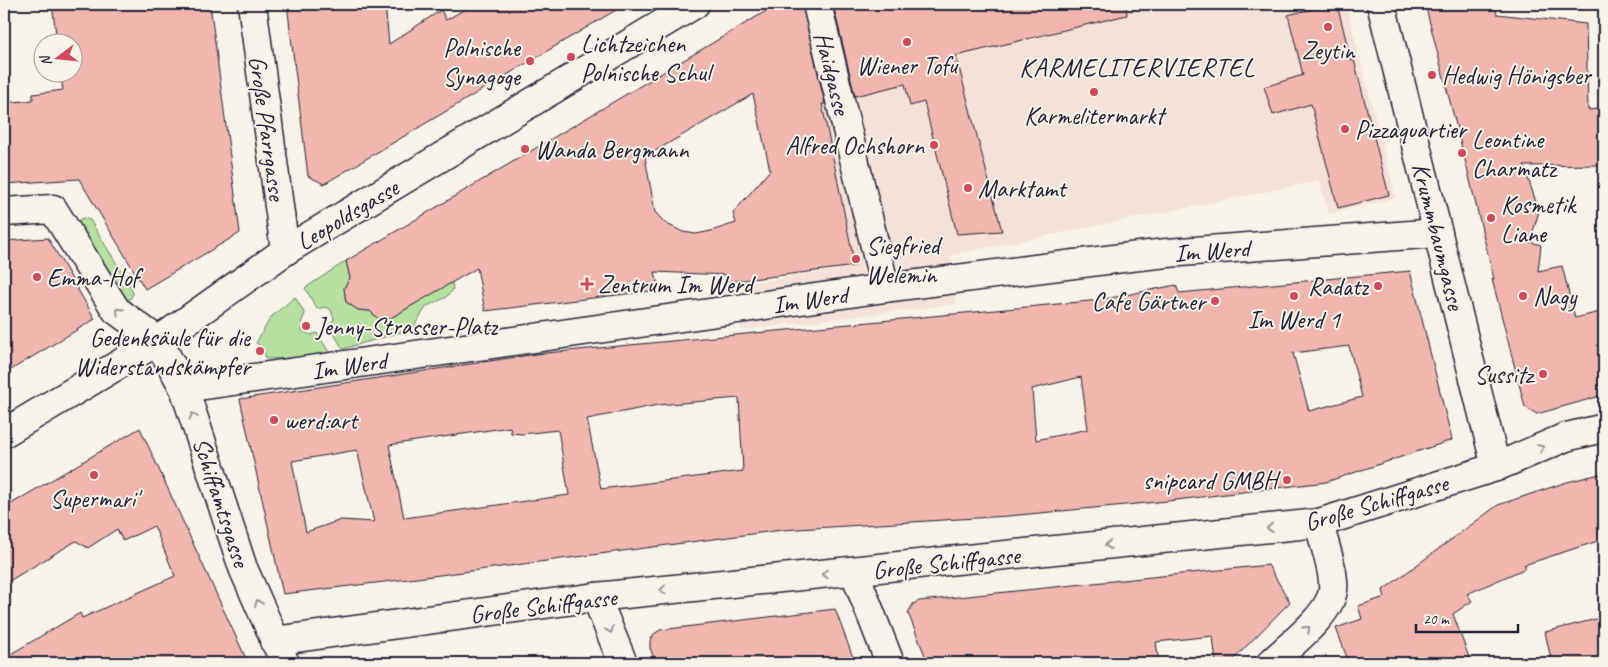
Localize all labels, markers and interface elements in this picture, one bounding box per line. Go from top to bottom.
marker: Zeytin [1322,21,1334,33]
place label: Lichtzeichen Polnische Schul [581,28,715,89]
street label: Haidgasse [806,29,858,120]
north arrow [32,32,82,82]
place label: Polnische Synagoge [443,32,522,93]
place label: Zeytin [1302,35,1356,67]
marker: Wiener Tofu [901,36,913,48]
place label: Wiener Tofu [857,50,959,82]
marker: Lichtzeichen Polnische Schul [565,51,577,63]
district label: KARMELITERVIERTEL [1019,51,1255,84]
text: N [36,53,55,68]
street label: Große Pfarrgasse [241,54,293,204]
marker: Polnische Synagoge [524,55,536,67]
place label: Hedwig Hönigsber [1442,60,1593,92]
marker: Hedwig Hönigsber [1426,69,1438,81]
marker: Karmelitermarkt [1088,86,1100,98]
place label: Karmelitermarkt [1024,100,1167,132]
place label: Pizzaquartier [1355,114,1468,146]
marker: Pizzaquartier [1339,123,1351,135]
place label: Leontine Charmatz [1472,124,1558,185]
place label: Alfred Ochshorn [785,130,925,162]
place label: Wanda Bergmann [535,134,689,166]
marker: Alfred Ochshorn [928,139,940,151]
marker: Wanda Bergmann [519,143,531,155]
marker: Leontine Charmatz [1456,147,1468,159]
street label: Krummbaumgasse [1404,159,1472,315]
street label: Leopoldsgasse [291,171,406,258]
place label: Marktamt [978,173,1068,205]
marker: Marktamt [962,182,974,194]
place label: Kosmetik Liane [1501,189,1577,250]
marker: Kosmetik Liane [1485,212,1497,224]
place label: Siegfried Welemin [866,230,943,291]
street label: Im Werd [1173,232,1254,270]
marker: Siegfried Welemin [850,253,862,265]
place label: Emma-Hof [47,262,144,294]
place label: Zentrum Im Werd [598,269,757,301]
marker: Emma-Hof [31,271,43,283]
place label: Radatz [1308,271,1370,303]
marker: Zentrum Im Werd [580,277,594,291]
street label: Im Werd [771,278,853,321]
marker: Radatz [1372,280,1384,292]
place label: Nagy [1533,281,1578,313]
place label: Cafe Gärtner [1092,286,1208,318]
marker: Im Werd 1 [1288,290,1300,302]
marker: Nagy [1517,290,1529,302]
marker: Cafe Gärtner [1209,295,1221,307]
place label: Im Werd 1 [1248,304,1342,336]
one-way arrow [116,308,125,317]
place label: Jenny-Strasser-Platz [315,311,499,343]
marker: Jenny-Strasser-Platz [300,320,312,332]
place label: Gedenksäule für die Widerstandskämpfer [75,322,253,383]
street label: Im Werd [310,344,392,387]
marker: Gedenksäule für die Widerstandskämpfer [254,345,266,357]
place label: Sussitz [1474,359,1536,391]
marker: Sussitz [1537,368,1549,380]
place label: werd:art [284,405,360,437]
one-way arrow [189,413,199,421]
marker: werd:art [268,414,280,426]
street label: Schiffamtsgasse [185,434,258,573]
one-way arrow [1536,443,1545,454]
place label: snipcard GMBH [1143,465,1281,497]
street label: Große Schiffgasse [1301,467,1453,539]
marker: Supermari' [88,469,100,481]
marker: snipcard GMBH [1281,474,1293,486]
place label: Supermari' [50,483,143,515]
one-way arrow [1266,522,1274,533]
street label: Große Schiffgasse [871,539,1023,587]
one-way arrow [1104,539,1112,550]
one-way arrow [821,568,829,579]
street label: Große Schiffgasse [468,581,620,631]
one-way arrow [659,584,667,595]
one-way arrow [253,599,264,608]
scale bar [1416,602,1518,634]
text: 20 m [1423,610,1450,629]
one-way arrow [603,625,614,634]
one-way arrow [1301,626,1310,635]

